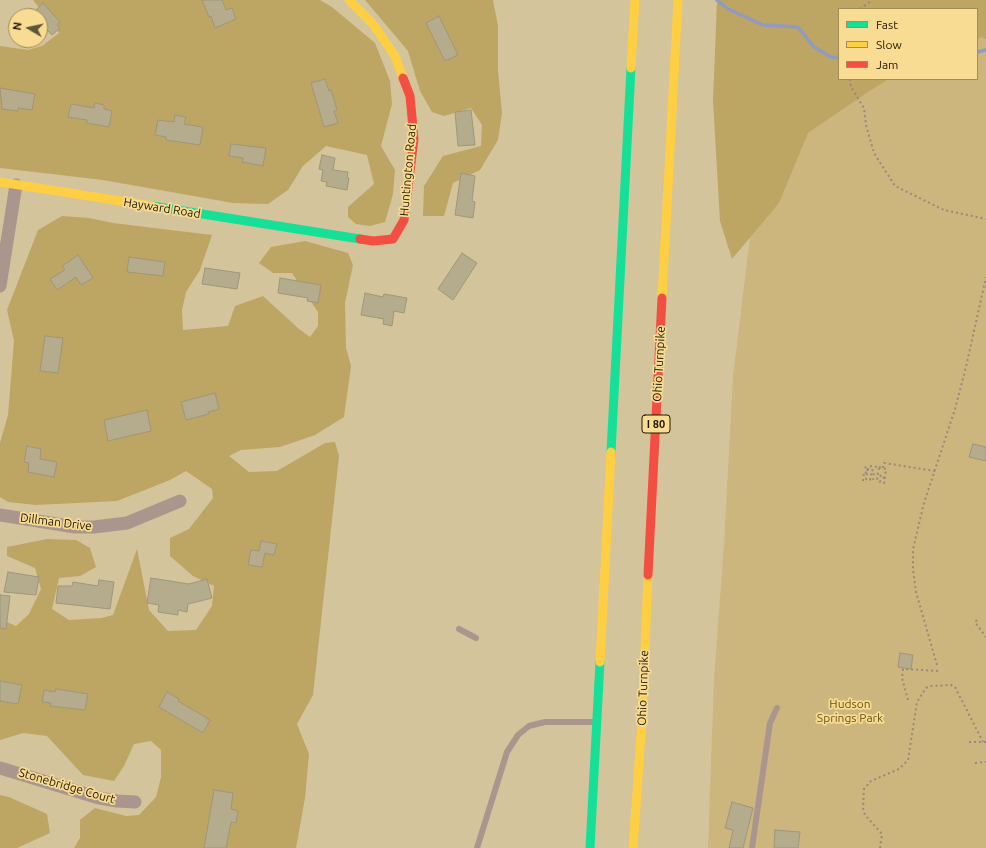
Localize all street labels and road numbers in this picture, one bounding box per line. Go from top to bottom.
street label: Huntington Road [397,123,419,217]
street label: Hayward Road [122,195,202,221]
street label: Ohio Turnpike [650,326,668,402]
road number: I 80 [642,415,670,433]
street label: Dillman Drive [19,510,93,534]
street label: Ohio Turnpike [634,650,652,726]
street label: Stonebridge Court [17,765,117,807]

